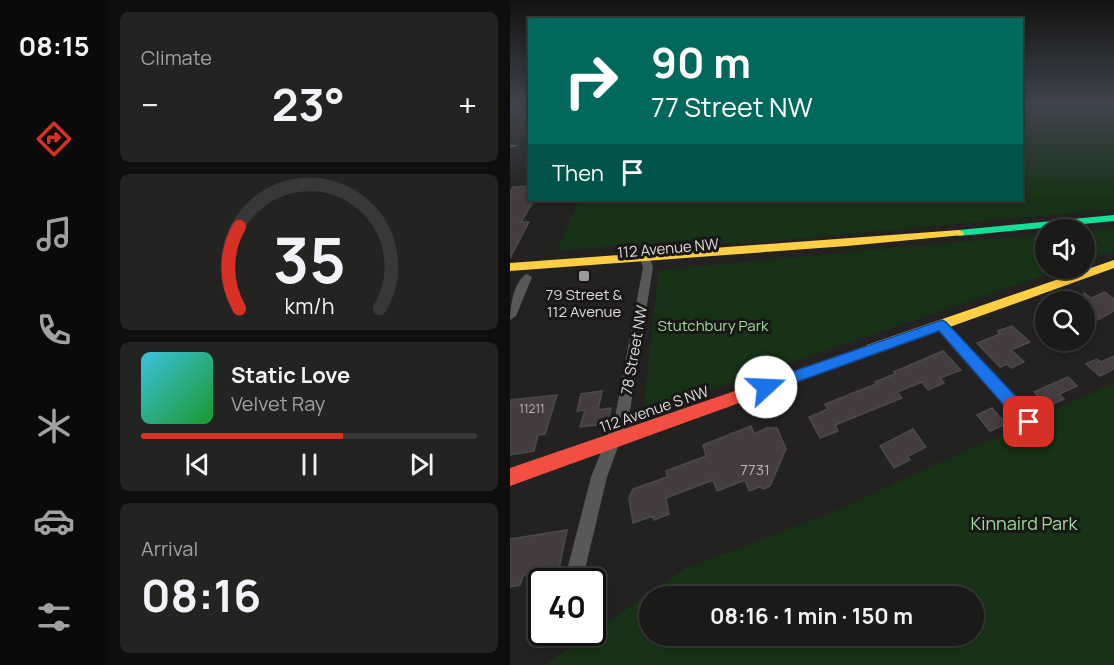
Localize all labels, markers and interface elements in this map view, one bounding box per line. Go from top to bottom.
text: 08:15 [18,27,90,64]
text: 90 m [651,33,751,91]
icon: right [552,42,630,120]
text: Climate [141,44,212,71]
text: 23° [272,73,345,135]
text: − [141,82,159,127]
text: + [458,82,477,127]
text: 77 Street NW [651,88,813,125]
icon: directions [33,118,75,160]
icon: arrive [616,156,649,189]
text: Then [552,158,604,188]
icon: music [33,213,75,255]
text: 35 [273,216,345,302]
map controls [1035,219,1095,351]
button: sound [1035,219,1095,279]
street label: 112 Avenue NW [616,233,720,263]
marker: 79 Street & 112 Avenue [577,269,591,283]
place label: 79 Street & 112 Avenue [546,284,623,322]
text: km/h [284,291,334,320]
button: search [1035,291,1095,351]
street label: 78 Street NW [616,304,652,396]
icon: phone [33,309,75,351]
park label: Stutchbury Park [658,315,769,336]
position arrow [734,355,798,419]
text: Static Love [231,360,350,390]
street label: 112 Avenue S NW [597,380,711,438]
text: Velvet Ray [231,390,325,417]
pin [1003,396,1054,447]
house number: 11211 [519,400,545,417]
icon: climate [33,405,75,447]
icon: arrive [1012,405,1045,438]
icon: previous [181,448,214,481]
icon: pause [293,448,326,481]
icon: next [405,448,438,481]
house number: 7731 [740,459,770,480]
icon: car [33,500,75,542]
park label: Kinnaird Park [971,511,1079,535]
text: Arrival [141,535,198,562]
text: 08:16 [141,564,261,626]
speed limit sign: 40 [528,568,606,646]
icon: filters [33,596,75,638]
text: 08:16 · 1 min · 150 m [710,601,913,631]

